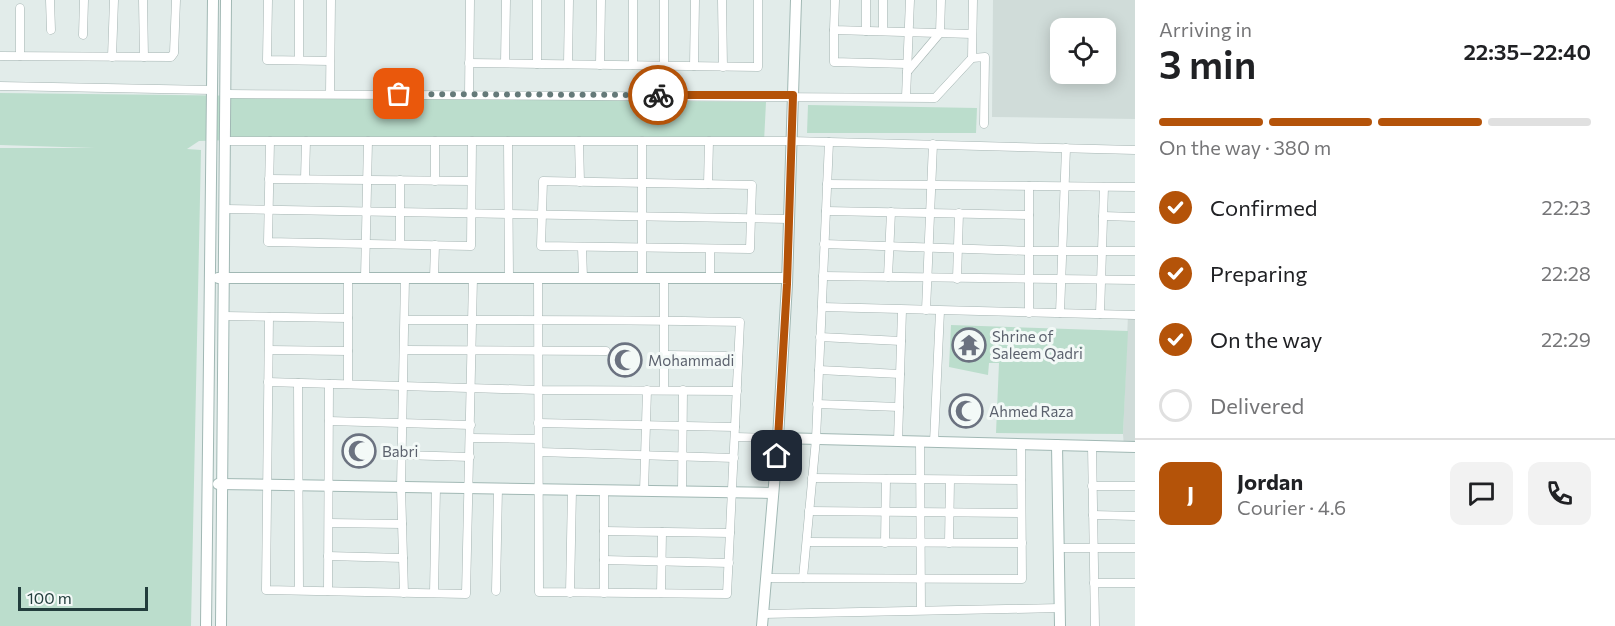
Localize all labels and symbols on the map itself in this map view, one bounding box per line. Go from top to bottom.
courier [628,65,688,125]
pin [373,68,424,119]
temple icon: Shrine of Saleem Qadri [951,327,987,363]
place label: Shrine of Saleem Qadri [992,327,1083,362]
mosque icon: Mohammadi [607,342,643,378]
place label: Mohammadi [648,351,734,369]
mosque icon: Ahmed Raza [948,393,984,429]
place label: Ahmed Raza [989,402,1074,420]
pin [751,430,802,481]
mosque icon: Babri [341,433,377,469]
place label: Babri [382,442,418,460]
scale bar [18,584,148,612]

